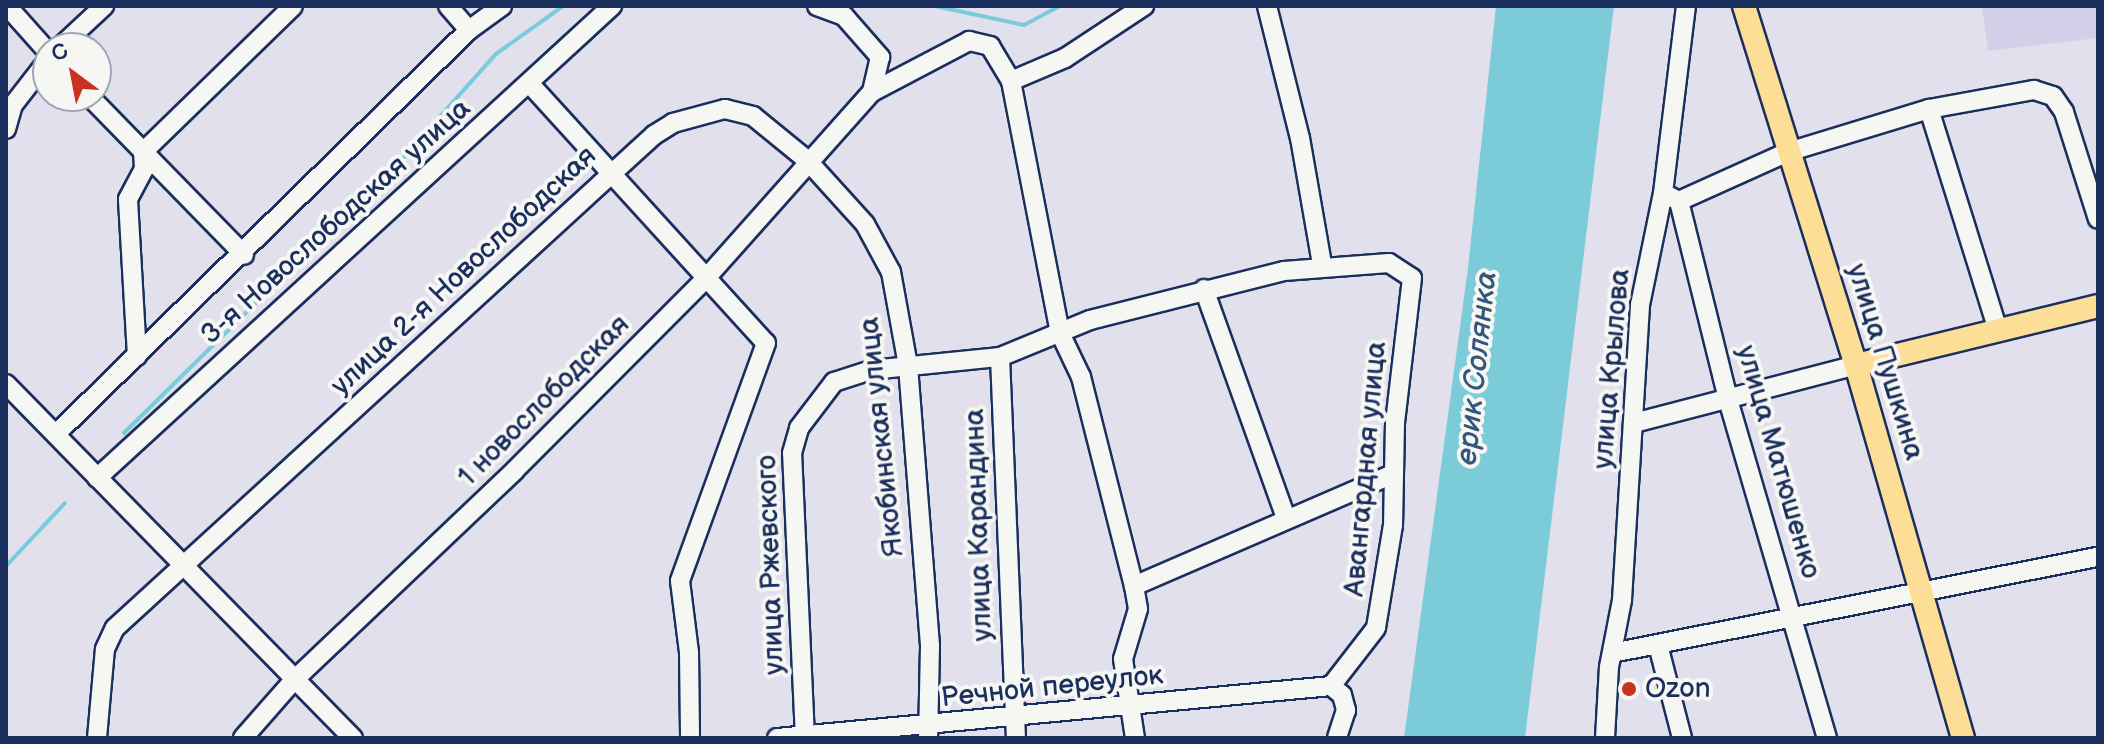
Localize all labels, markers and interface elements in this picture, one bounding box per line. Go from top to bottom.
north arrow [32,32,112,112]
text: С [46,37,74,68]
street label: 3-я Новослободская улица [194,92,478,352]
street label: улица 2-я Новослободская [324,139,604,403]
street label: улица Пушкина [1839,260,1931,464]
street label: улица Крылова [1587,268,1637,470]
water label: ерик Солянка [1449,269,1505,467]
street label: 1 новослободская [451,308,637,494]
street label: Якобинская улица [853,316,911,558]
street label: Авангардная улица [1338,340,1394,598]
street label: улица Матюшенко [1729,342,1827,582]
street label: улица Карандина [958,408,1000,642]
street label: улица Ржевского [750,454,792,676]
street label: Речной переулок [939,659,1165,715]
place label: Ozon [1645,672,1711,706]
marker: Ozon [1620,680,1638,698]

